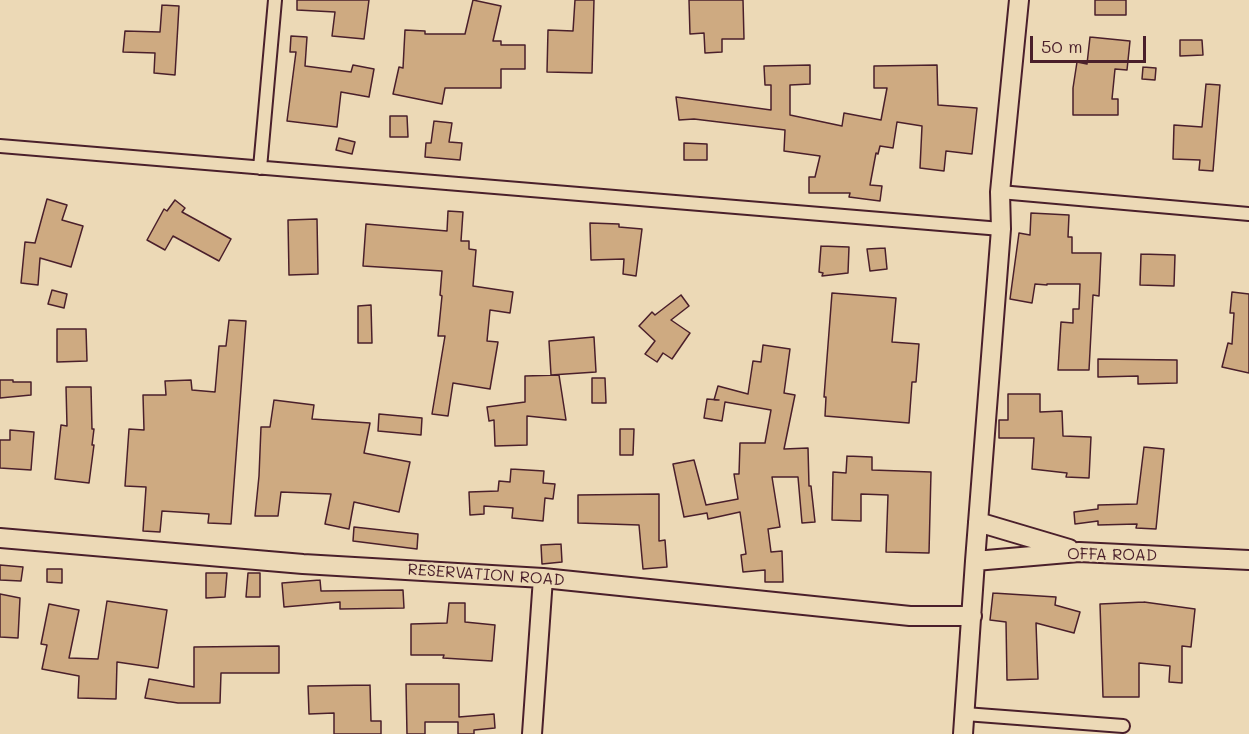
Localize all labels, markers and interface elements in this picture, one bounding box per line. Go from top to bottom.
scale bar [1033,24,1148,62]
text: 50 m [1041,34,1083,58]
street label: OFFA ROAD [1067,545,1157,565]
street label: RESERVATION ROAD [407,560,565,590]

